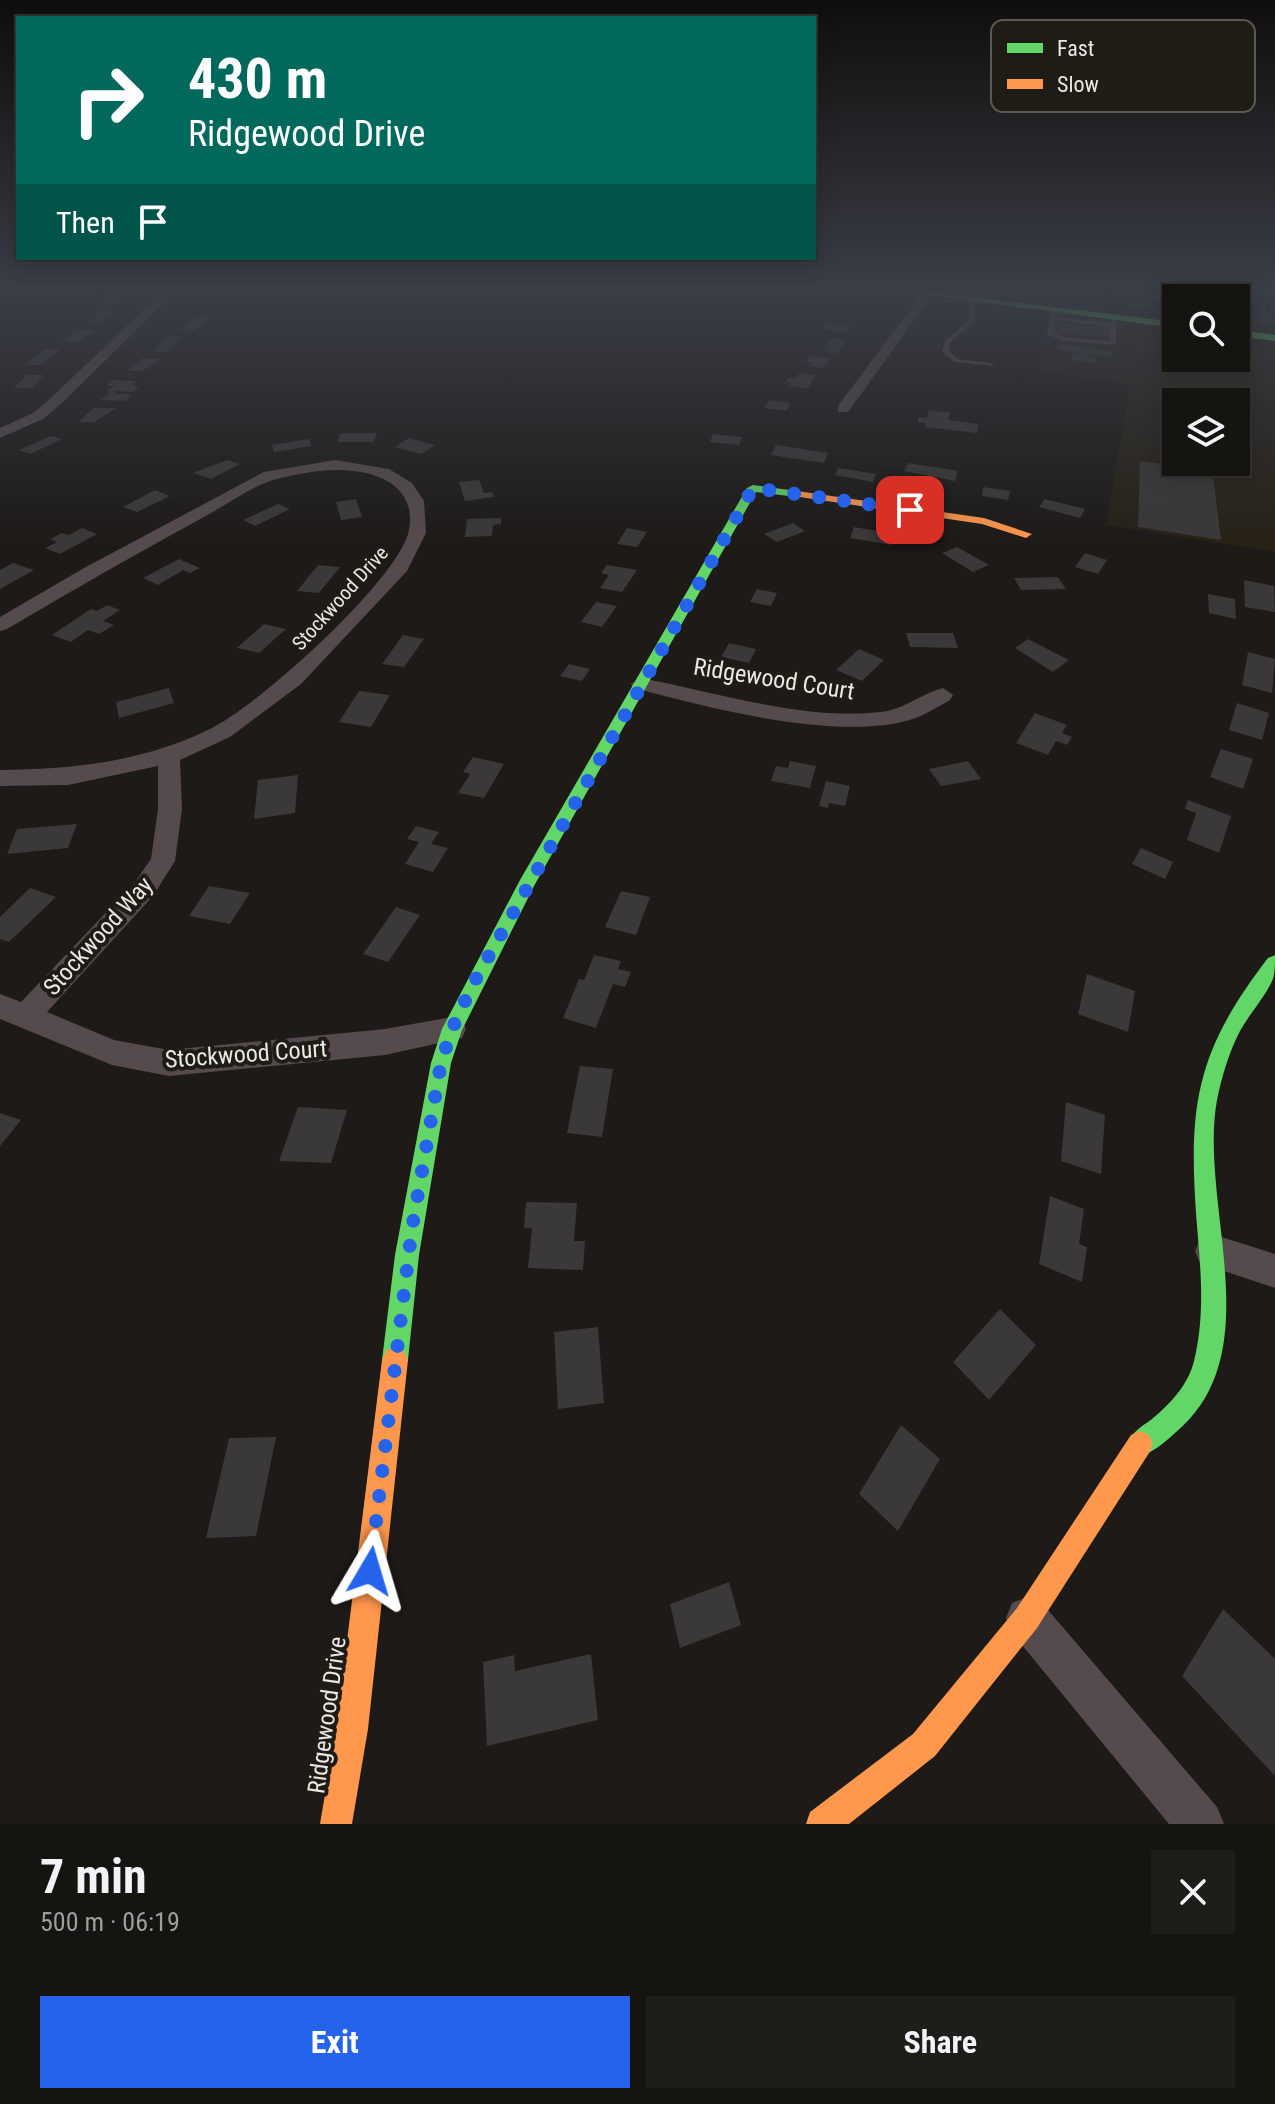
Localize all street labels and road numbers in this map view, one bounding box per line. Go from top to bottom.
street label: Stockwood Drive [287,541,393,655]
street label: Ridgewood Court [692,652,856,706]
street label: Stockwood Way [38,871,158,1001]
street label: Stockwood Court [164,1034,328,1074]
street label: Ridgewood Drive [302,1635,352,1795]

